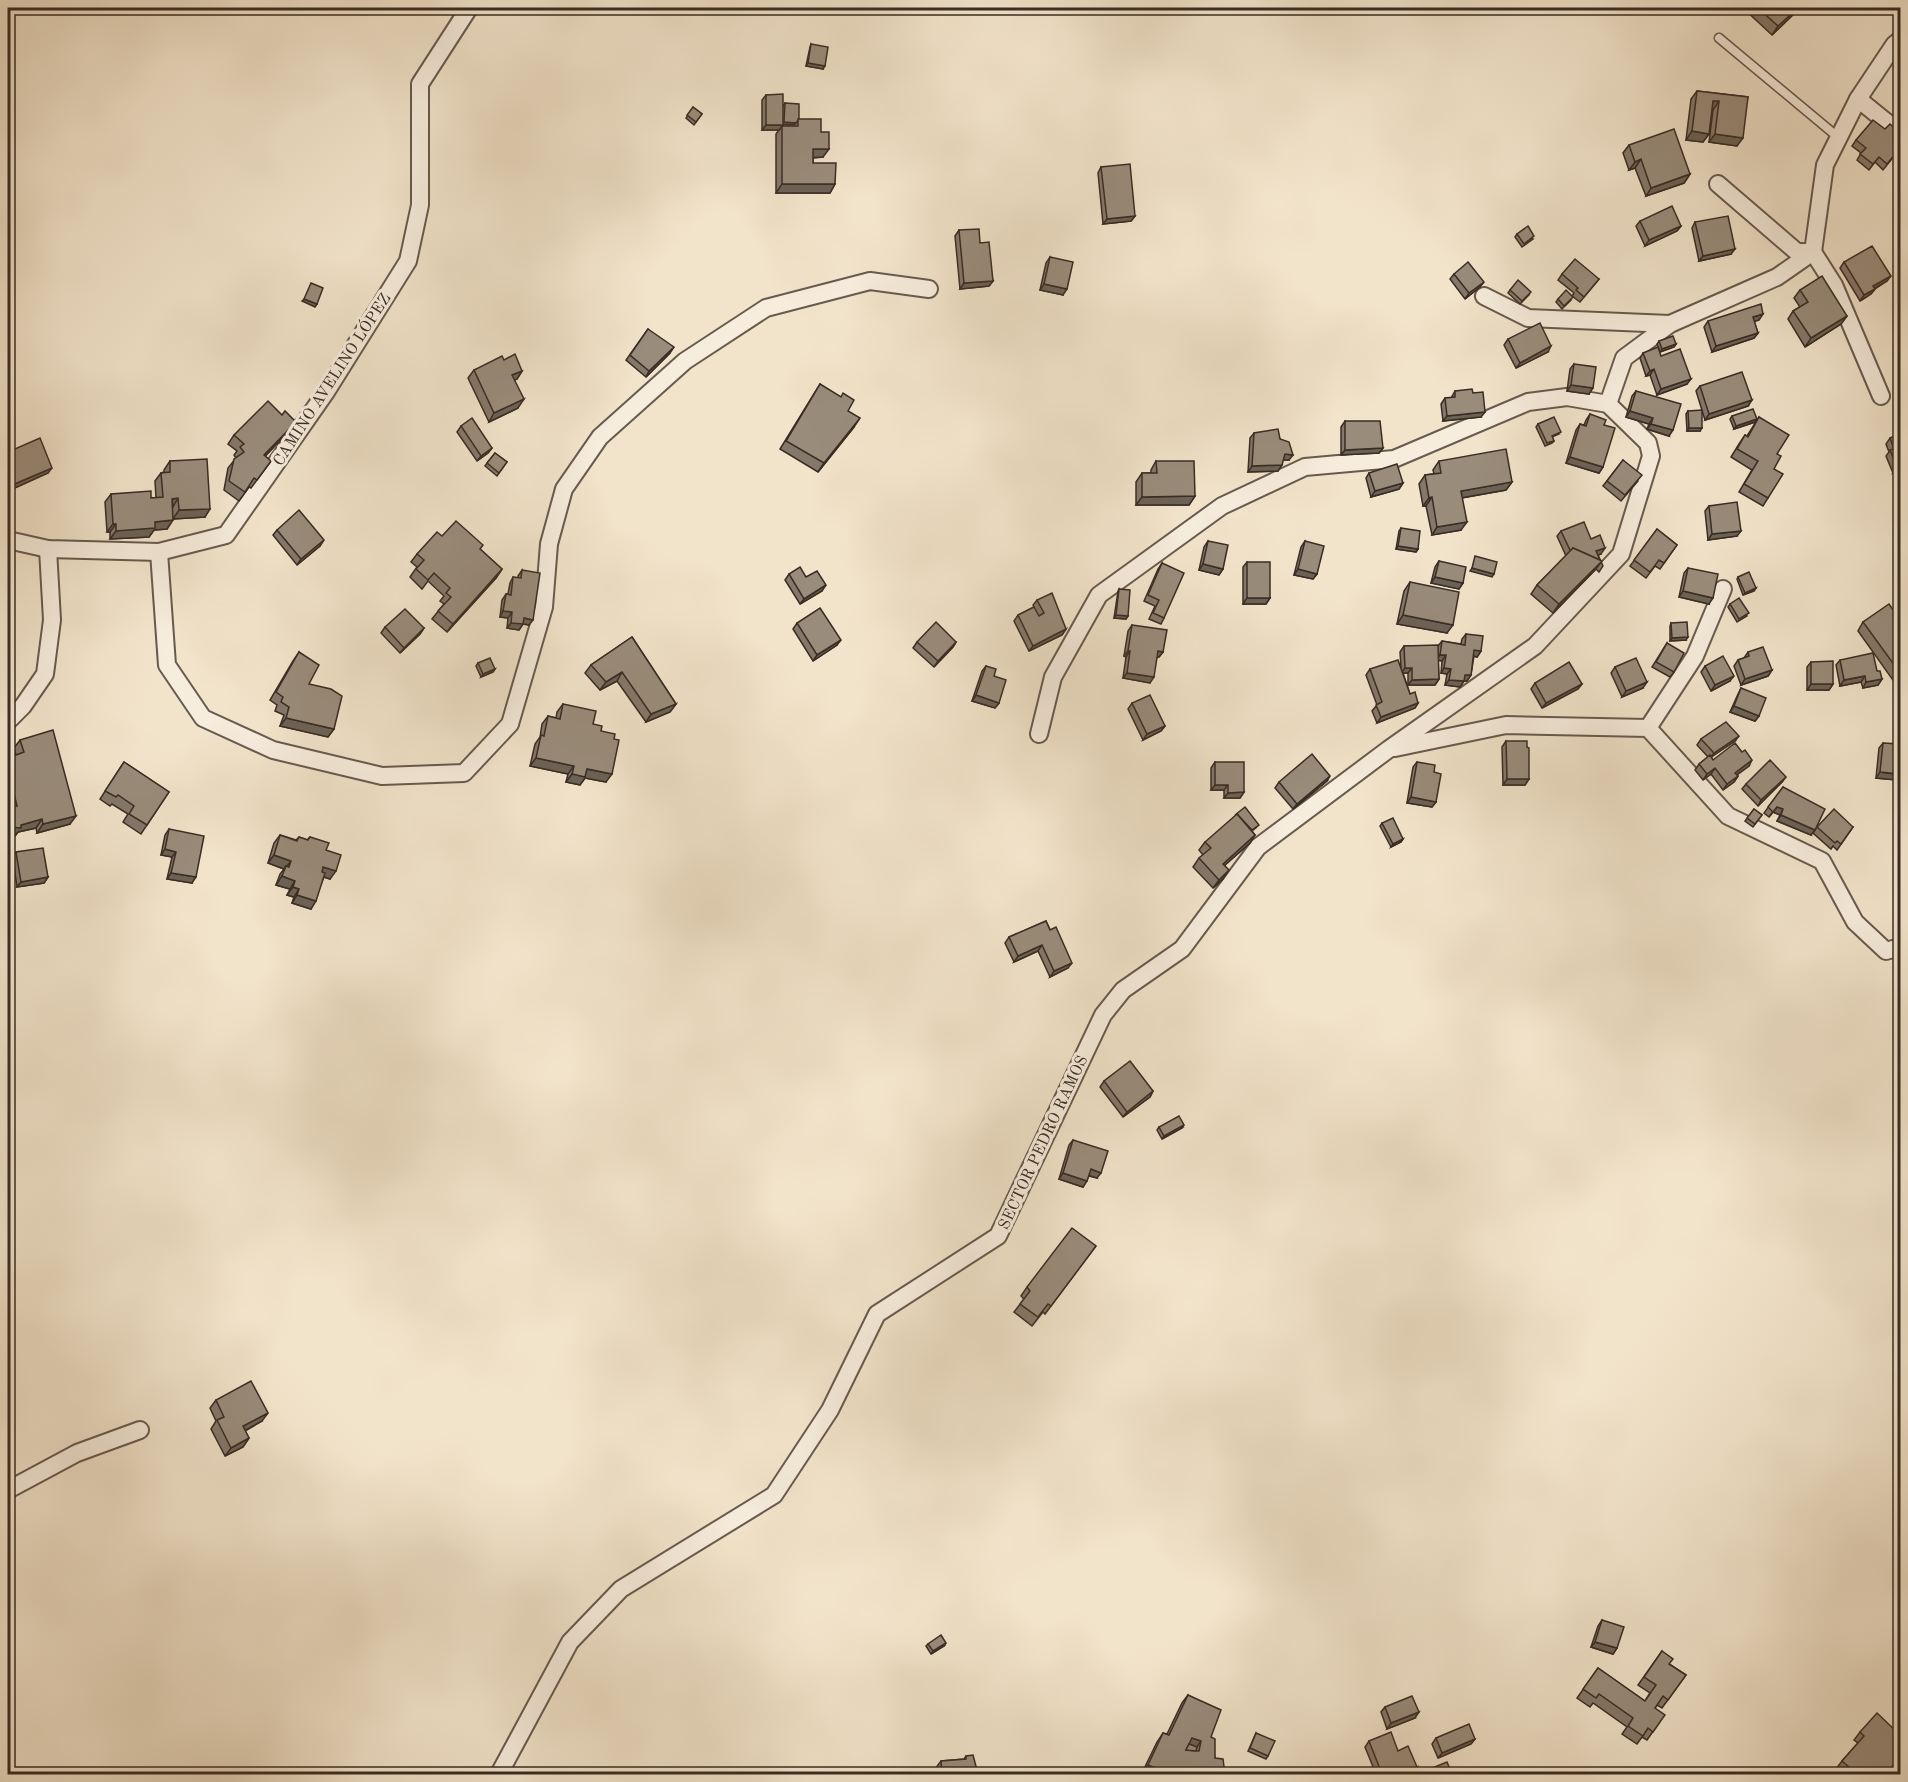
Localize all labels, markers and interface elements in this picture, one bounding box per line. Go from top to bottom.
street label: CAMINO AVELINO LÓPEZ [267,288,394,469]
street label: SECTOR PEDRO RAMOS [996,1053,1091,1232]

